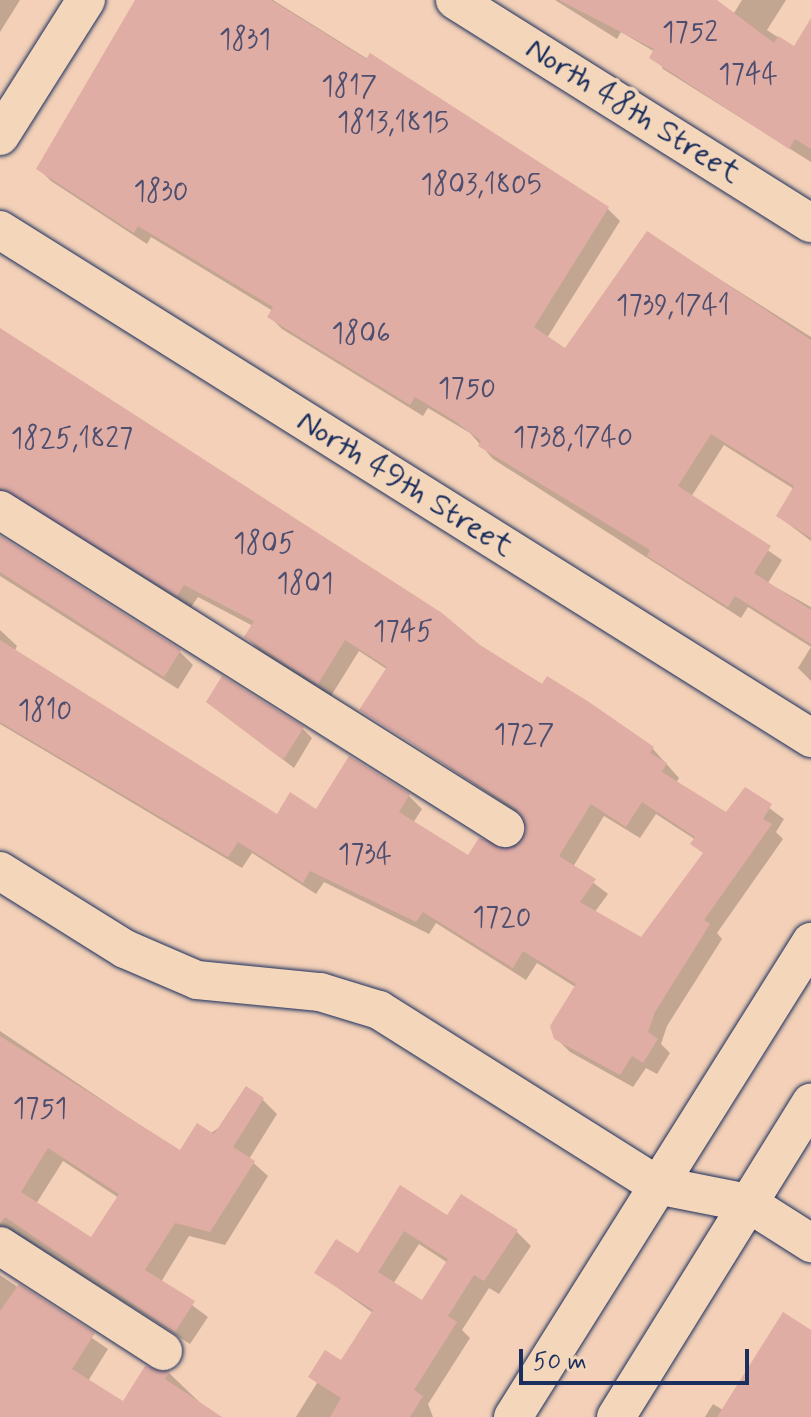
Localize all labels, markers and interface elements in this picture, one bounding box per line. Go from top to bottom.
house number: 1752 [662,17,718,51]
house number: 1831 [219,24,271,58]
street label: North 48th Street [518,29,748,193]
house number: 1744 [718,59,778,93]
house number: 1817 [321,71,377,105]
house number: 1813,1815 [337,107,449,141]
house number: 1803,1805 [420,169,542,203]
house number: 1830 [134,176,188,210]
house number: 1739,1741 [616,290,730,324]
house number: 1806 [331,318,391,352]
house number: 1750 [438,373,496,407]
street label: North 49th Street [290,402,520,566]
house number: 1738,1740 [513,422,633,456]
house number: 1825,1827 [11,423,133,457]
house number: 1805 [233,528,295,562]
house number: 1801 [276,568,334,602]
house number: 1745 [373,616,433,650]
house number: 1810 [18,695,72,729]
house number: 1727 [494,719,554,753]
house number: 1734 [338,839,392,873]
house number: 1720 [473,902,531,936]
house number: 1751 [13,1093,67,1127]
scale bar [523,1333,753,1383]
text: 50 m [533,1347,587,1378]

